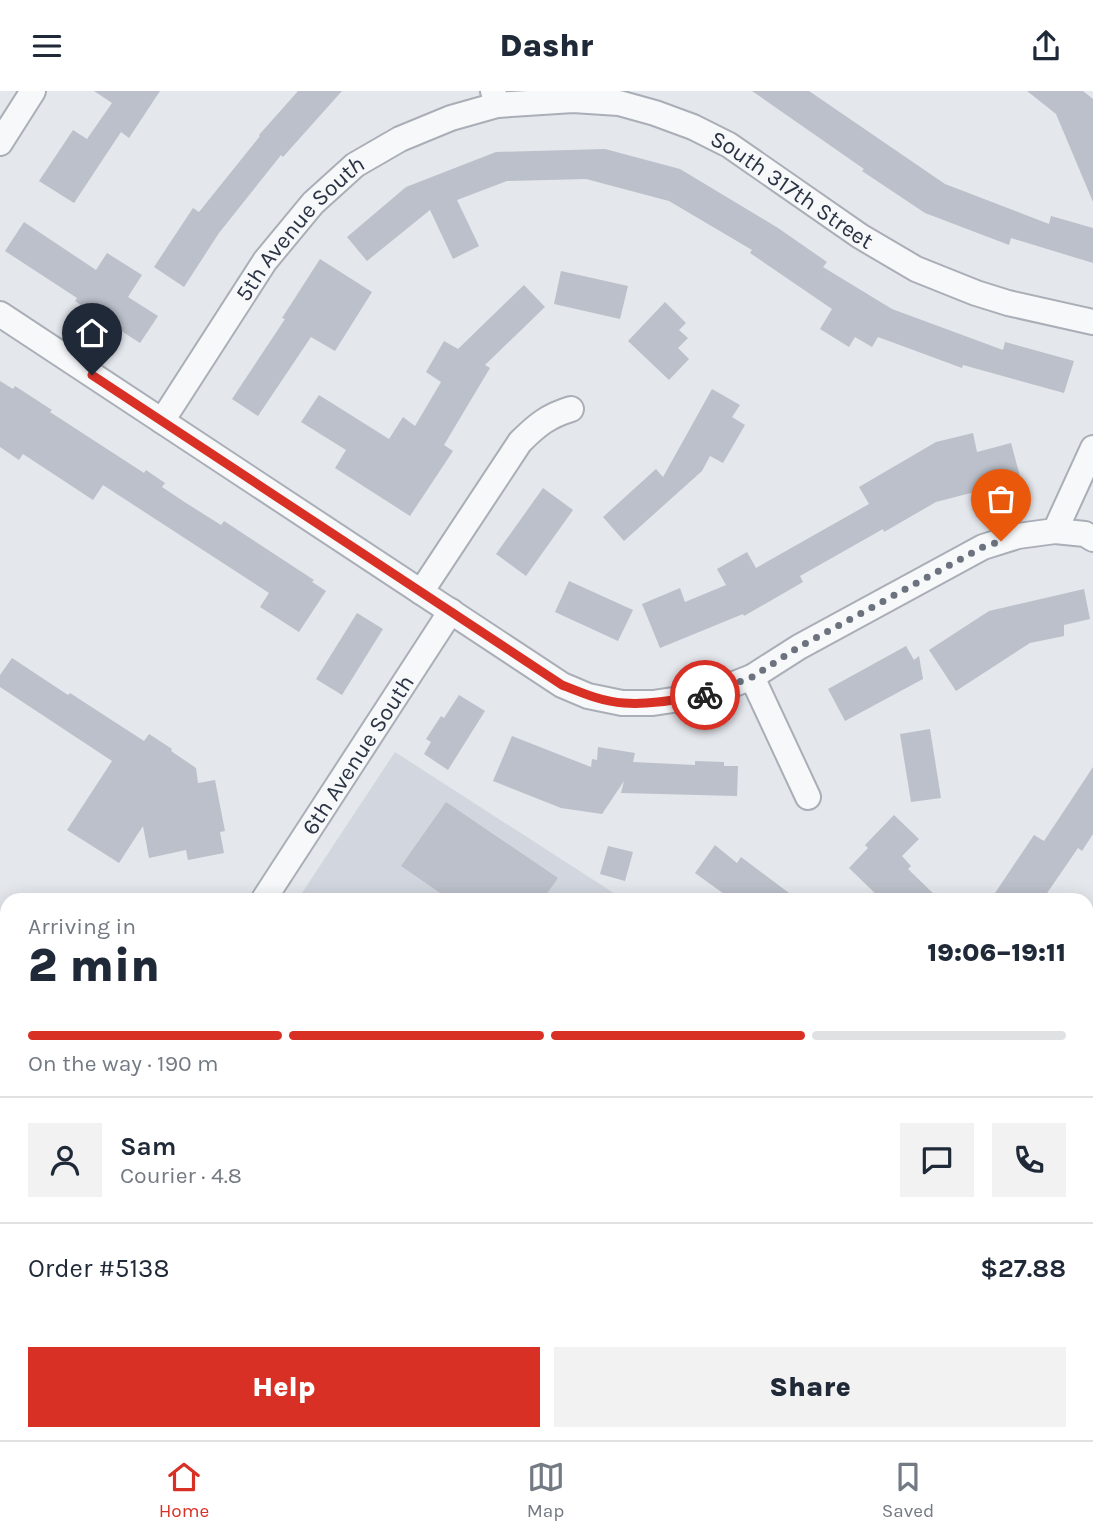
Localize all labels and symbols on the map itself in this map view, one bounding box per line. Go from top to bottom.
street label: South 317th Street [706,125,879,255]
street label: 5th Avenue South [229,149,369,306]
pin [62,303,122,375]
pin [971,469,1031,541]
courier [670,660,740,730]
street label: 6th Avenue South [296,670,419,840]

